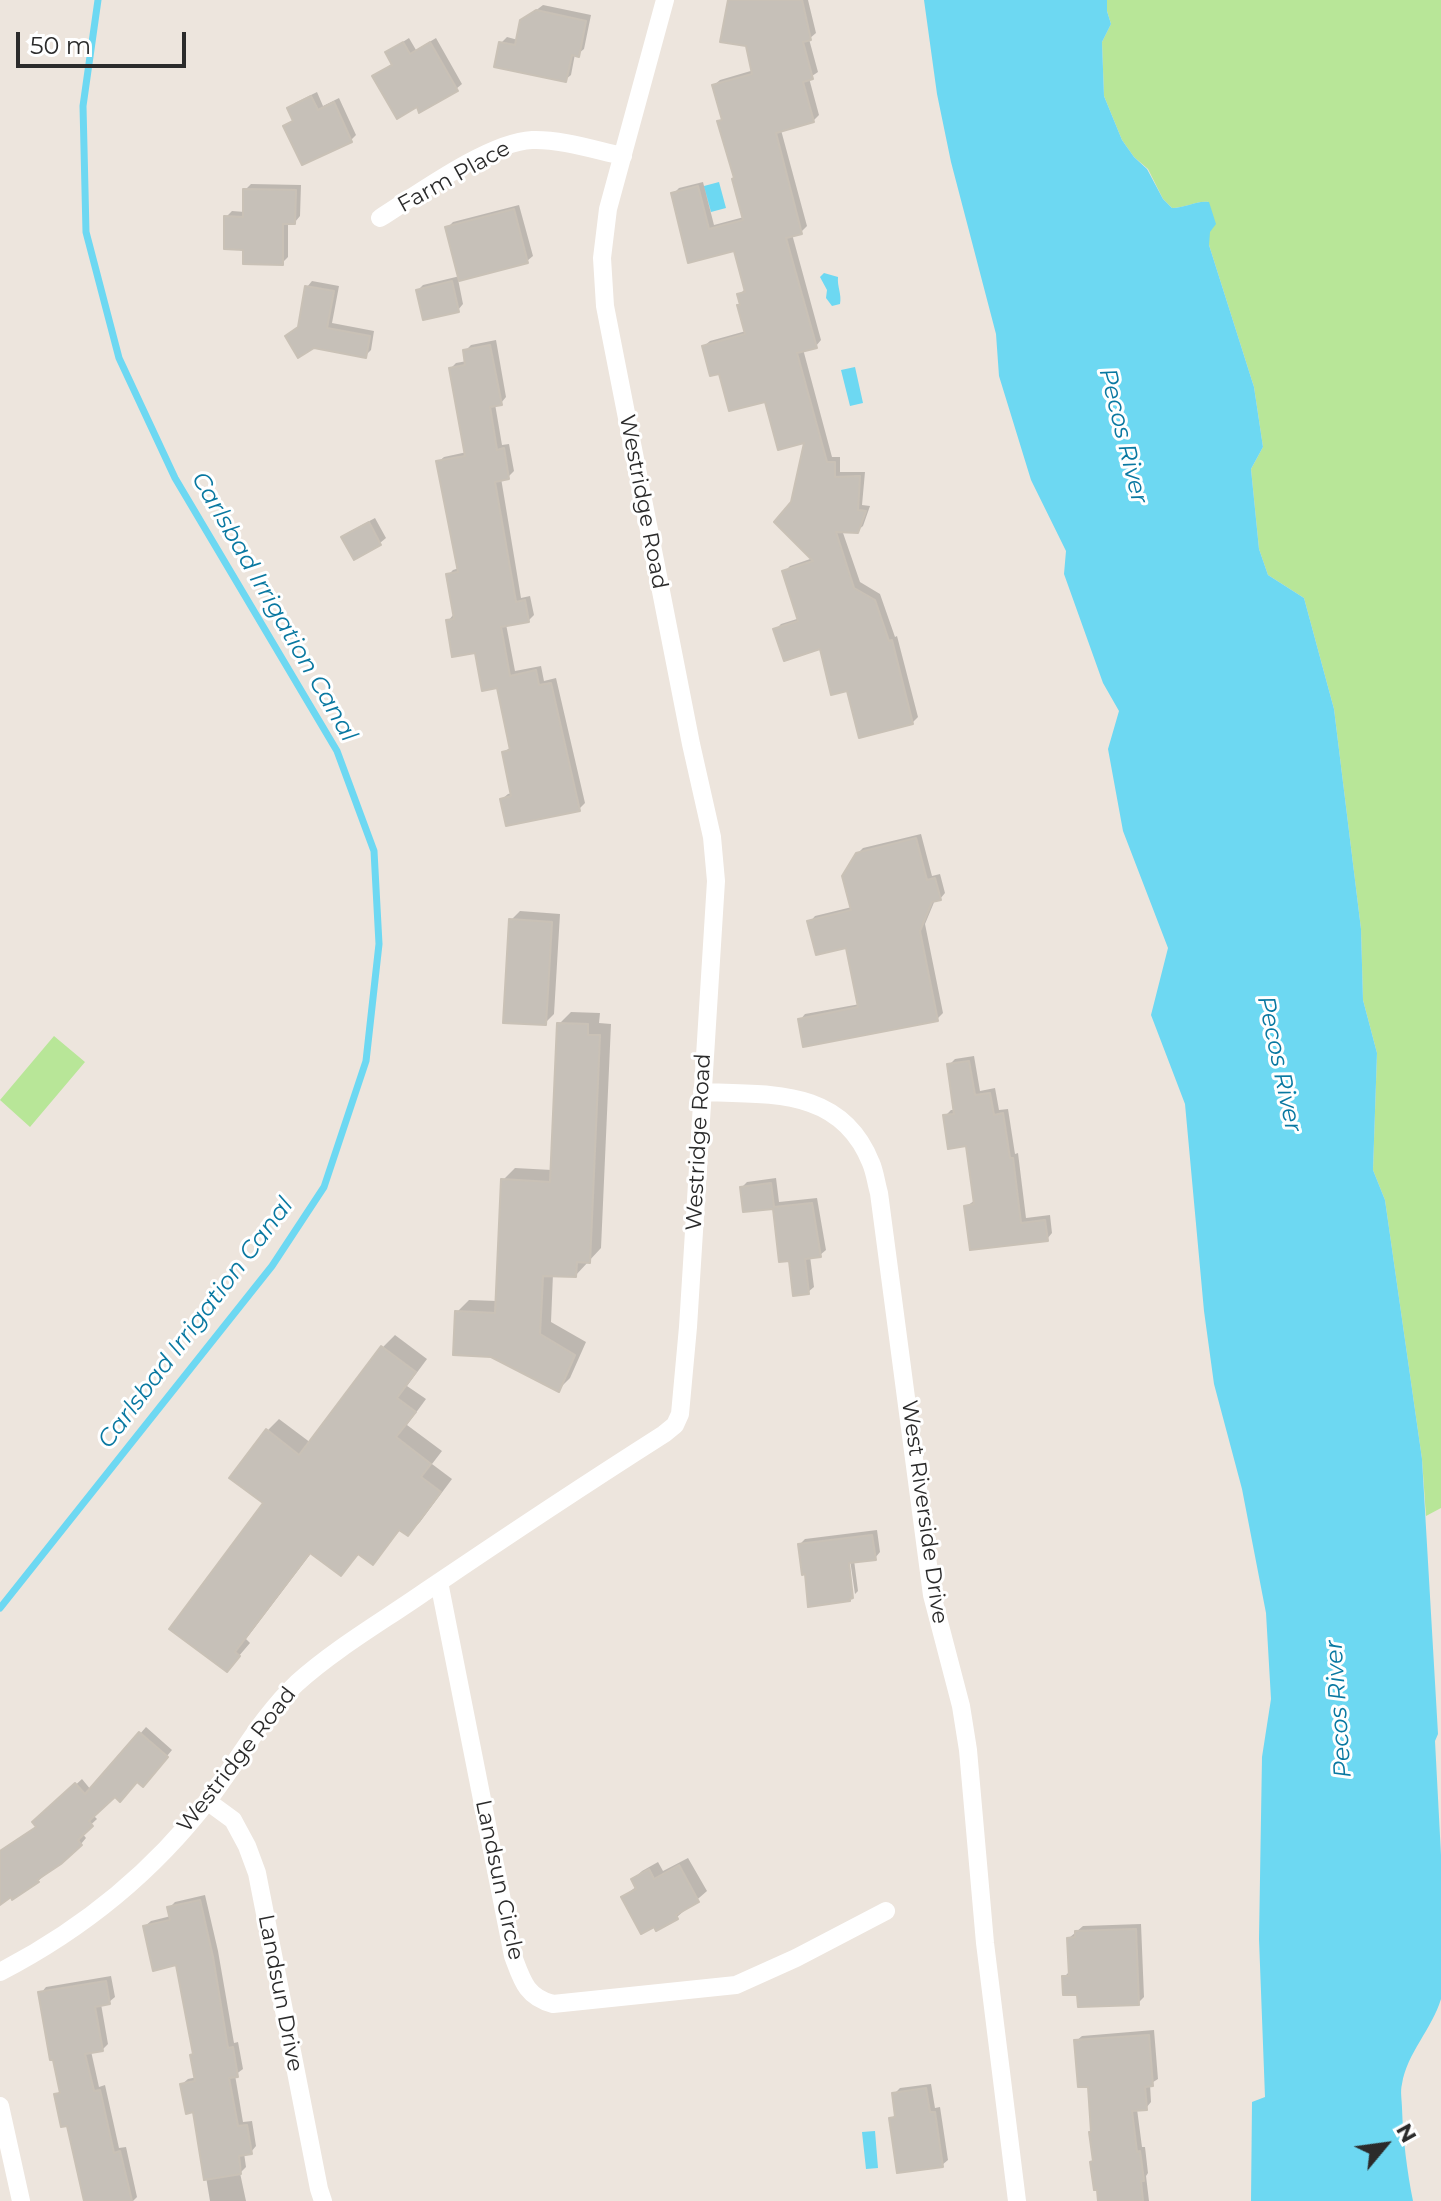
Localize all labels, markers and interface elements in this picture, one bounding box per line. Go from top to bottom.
scale bar [20,16,190,66]
text: 50 m [30,31,91,60]
street label: Farm Place [393,135,515,219]
water label: Pecos River [1092,365,1154,507]
street label: Westridge Road [613,412,673,592]
water label: Carlsbad Irrigation Canal [185,467,363,747]
water label: Pecos River [1251,993,1307,1135]
street label: Westridge Road [681,1053,717,1231]
water label: Carlsbad Irrigation Canal [92,1192,300,1454]
street label: West Riverside Drive [895,1398,953,1626]
water label: Pecos River [1320,1639,1358,1779]
street label: Westridge Road [172,1682,302,1838]
street label: Landsun Circle [469,1797,529,1963]
street label: Landsun Drive [252,1912,308,2074]
north arrow [1345,2105,1425,2185]
text: N [1390,2119,1423,2147]

